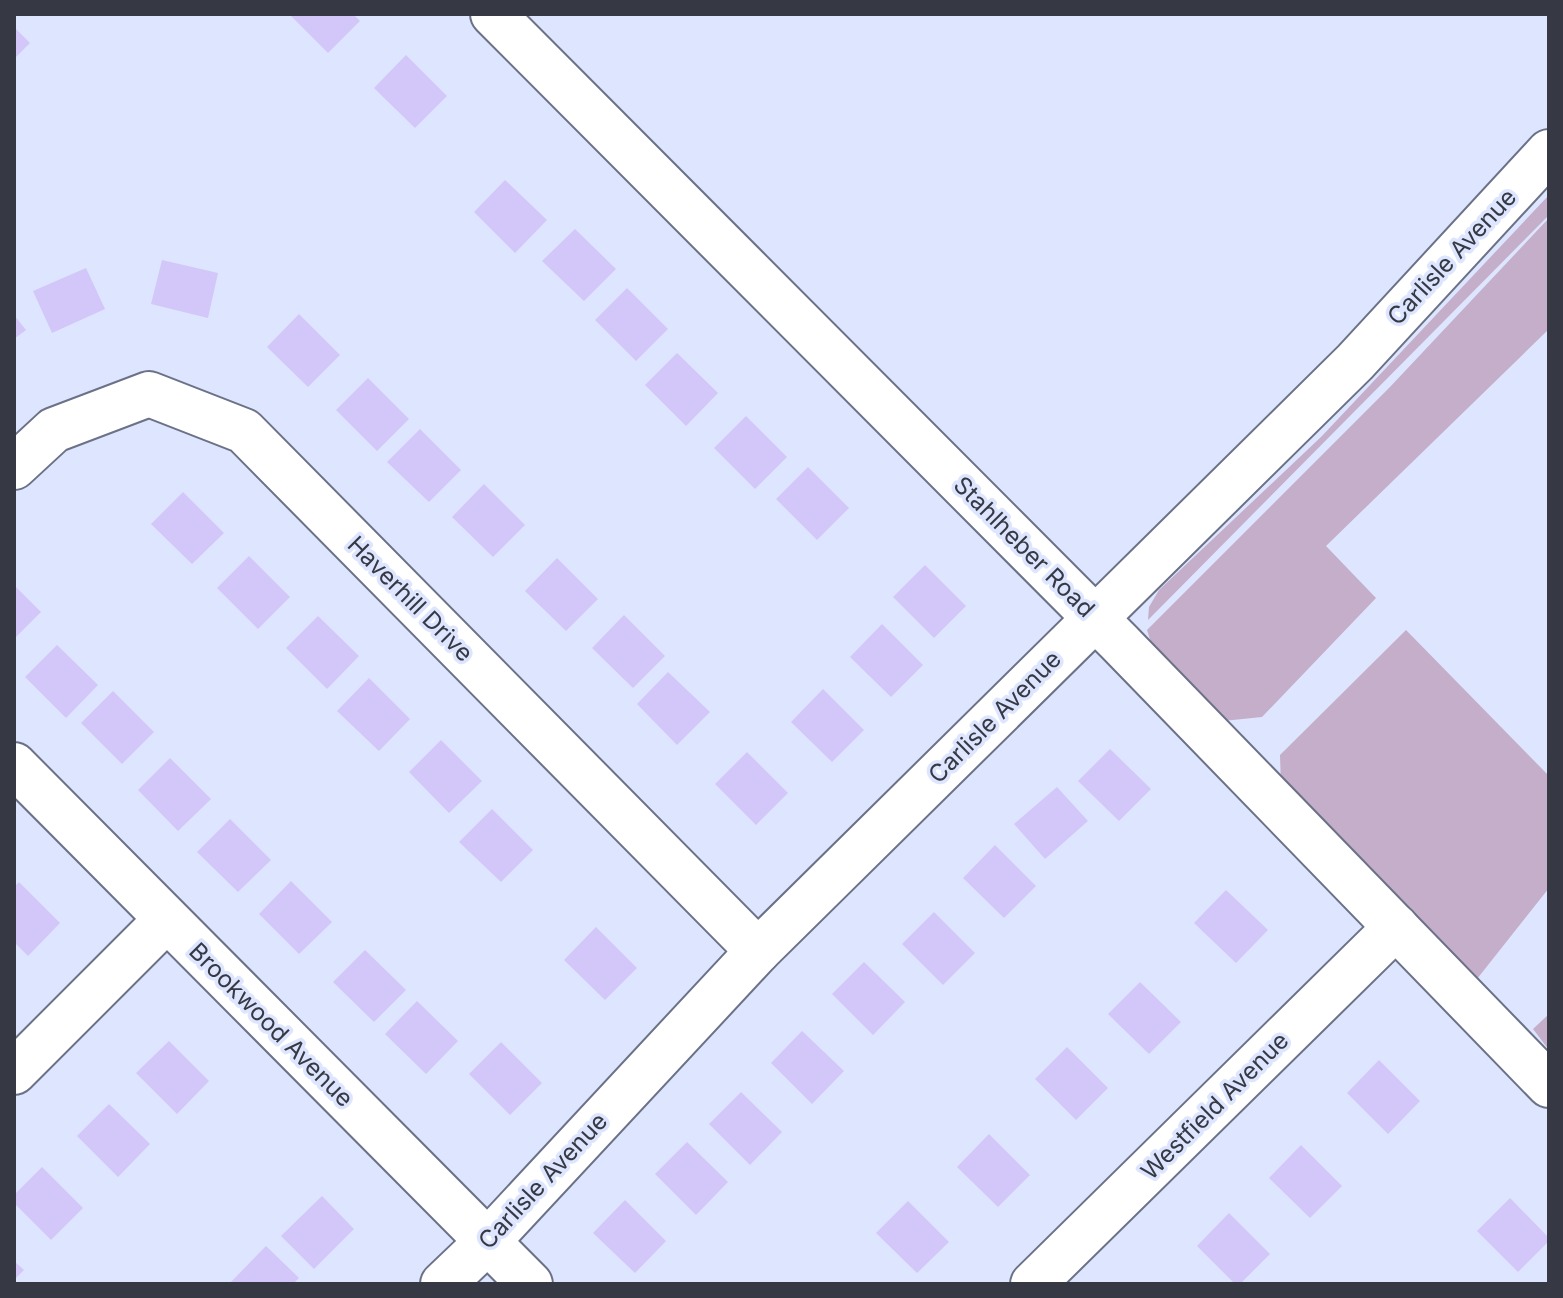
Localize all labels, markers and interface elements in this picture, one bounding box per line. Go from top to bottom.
street label: Carlisle Avenue [1381,183,1522,331]
street label: Stahlheber Road [948,470,1101,623]
street label: Haverhill Drive [342,530,479,667]
street label: Carlisle Avenue [922,644,1067,789]
street label: Brookwood Avenue [183,937,359,1113]
street label: Westfield Avenue [1135,1026,1294,1185]
street label: Carlisle Avenue [472,1107,613,1255]

